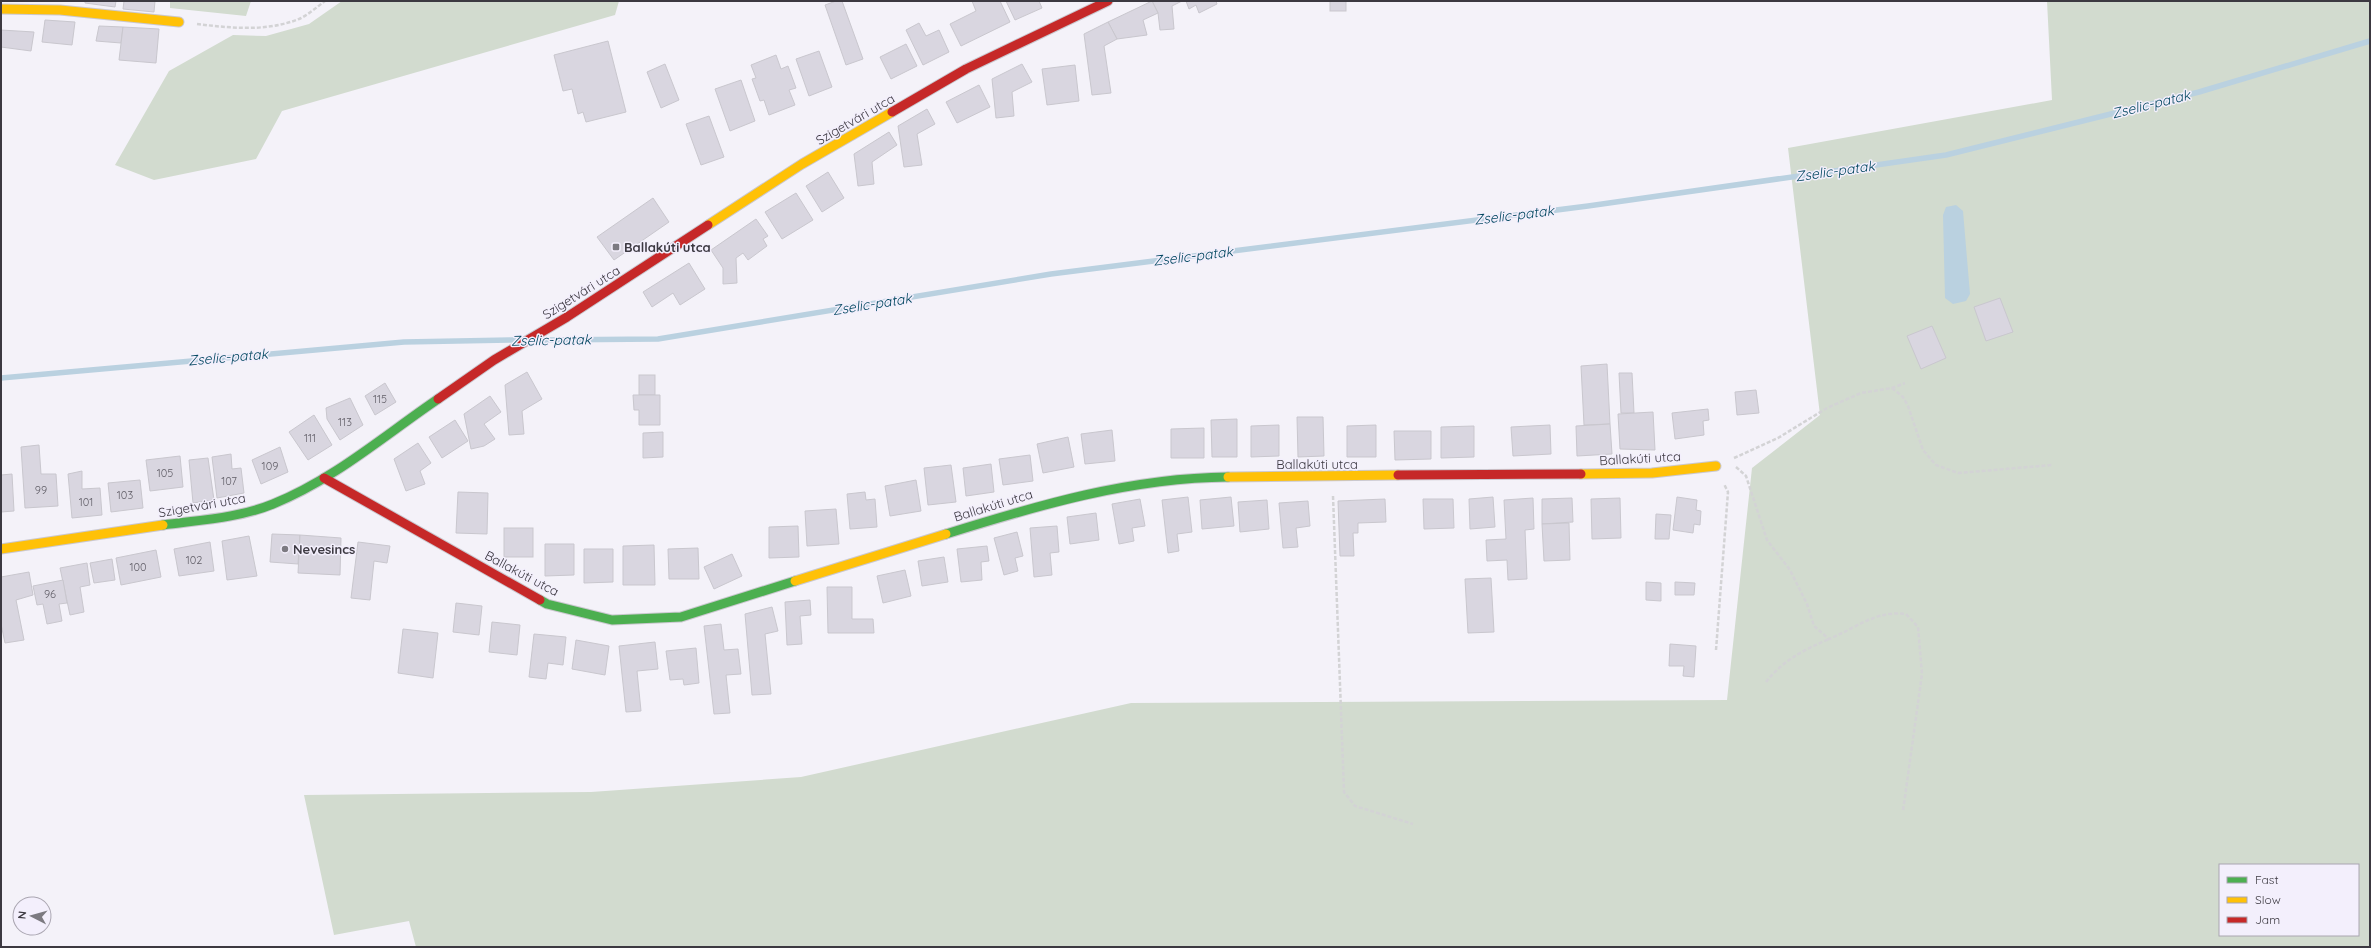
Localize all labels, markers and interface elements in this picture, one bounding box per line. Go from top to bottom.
water label: Zselic-patak [2110,85,2194,122]
street label: Szigetvári utca [813,90,897,148]
water label: Zselic-patak [1794,156,1877,185]
water label: Zselic-patak [1473,201,1556,229]
place label: Ballakúti utca [624,239,711,255]
marker: Ballakúti utca [611,242,621,252]
water label: Zselic-patak [1152,242,1235,270]
street label: Szigetvári utca [539,262,623,322]
water label: Zselic-patak [831,289,914,319]
water label: Zselic-patak [511,330,593,350]
water label: Zselic-patak [187,344,270,369]
house number: 115 [373,392,387,406]
house number: 113 [338,415,352,429]
house number: 111 [304,431,316,445]
street label: Ballakúti utca [1599,448,1681,468]
street label: Ballakúti utca [1276,456,1358,472]
house number: 109 [262,459,278,473]
house number: 105 [157,466,173,480]
house number: 107 [221,474,237,488]
house number: 99 [35,483,47,497]
street label: Ballakúti utca [952,485,1034,525]
house number: 103 [117,488,133,502]
street label: Szigetvári utca [157,489,247,521]
house number: 101 [79,495,93,509]
place label: Nevesincs [293,541,355,557]
marker: Nevesincs [280,544,290,554]
street label: Ballakúti utca [482,547,562,599]
house number: 102 [186,553,202,567]
house number: 100 [129,560,147,574]
house number: 96 [44,587,56,601]
legend [2219,864,2359,936]
text: Fast [2255,872,2279,887]
text: Slow [2255,892,2281,907]
north arrow [12,896,52,936]
text: N [15,910,29,920]
text: Jam [2255,912,2280,927]

